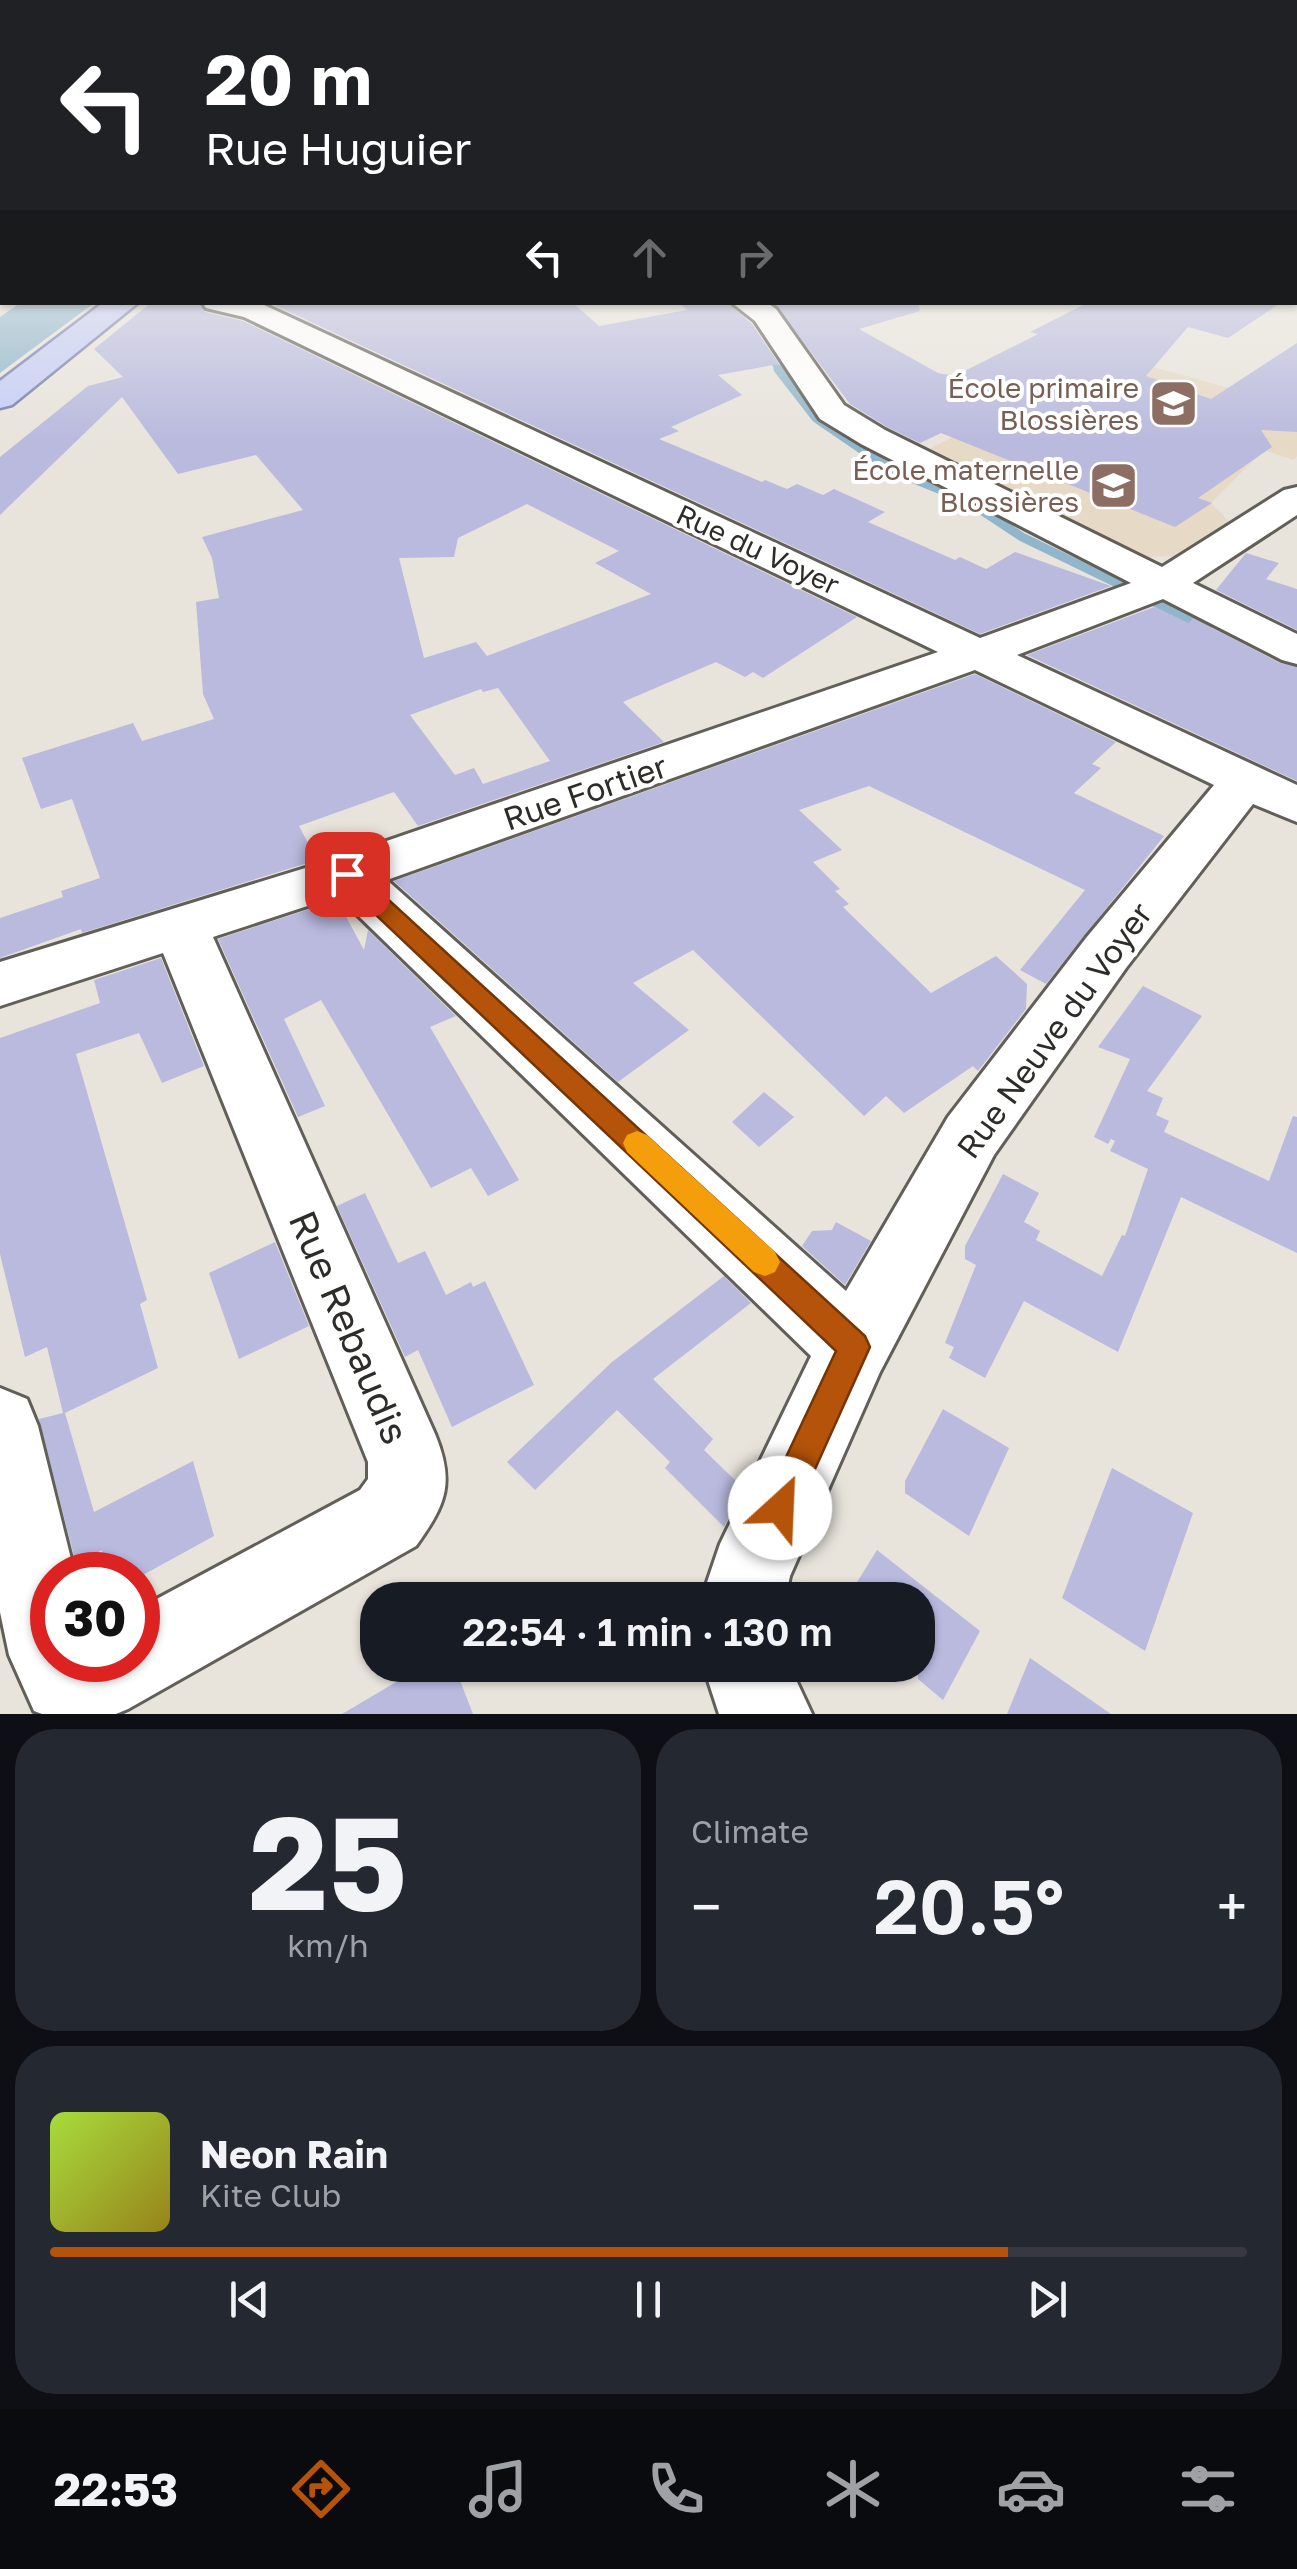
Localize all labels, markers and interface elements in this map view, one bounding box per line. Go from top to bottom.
text: 20 m [205,36,372,120]
icon: left [40,40,170,170]
text: Rue Huguier [205,121,471,175]
icon: left [517,230,572,285]
icon: ahead [622,230,677,285]
icon: right [727,230,782,285]
place label: École primaire Blossières [948,371,1139,436]
school or university icon: École primaire Blossières [1148,377,1200,429]
place label: École maternelle Blossières [852,453,1079,518]
school or university icon: École maternelle Blossières [1088,459,1140,511]
street label: Rue du Voyer [672,497,845,601]
street label: Rue Fortier [498,746,672,838]
pin [305,832,390,917]
icon: arrive [320,847,375,902]
street label: Rue Neuve du Voyer [949,895,1159,1165]
street label: Rue Rebaudis [281,1204,419,1450]
position arrow [728,1456,832,1560]
speed limit sign: 30 [30,1552,160,1682]
text: 22:54 · 1 min · 130 m [463,1609,832,1654]
text: 25 [249,1783,407,1939]
text: Climate [691,1812,809,1850]
text: 20.5° [874,1860,1064,1951]
text: − [691,1873,721,1939]
text: + [1217,1873,1247,1939]
text: km/h [287,1926,369,1964]
text: Neon Rain [200,2131,388,2176]
text: Kite Club [200,2176,341,2214]
icon: previous [222,2272,277,2327]
icon: pause [621,2272,676,2327]
icon: next [1020,2272,1075,2327]
icon: directions [286,2454,356,2524]
icon: music [463,2454,533,2524]
icon: phone [641,2454,711,2524]
icon: climate [818,2454,888,2524]
icon: car [996,2454,1066,2524]
icon: filters [1173,2454,1243,2524]
text: 22:53 [54,2462,178,2516]

